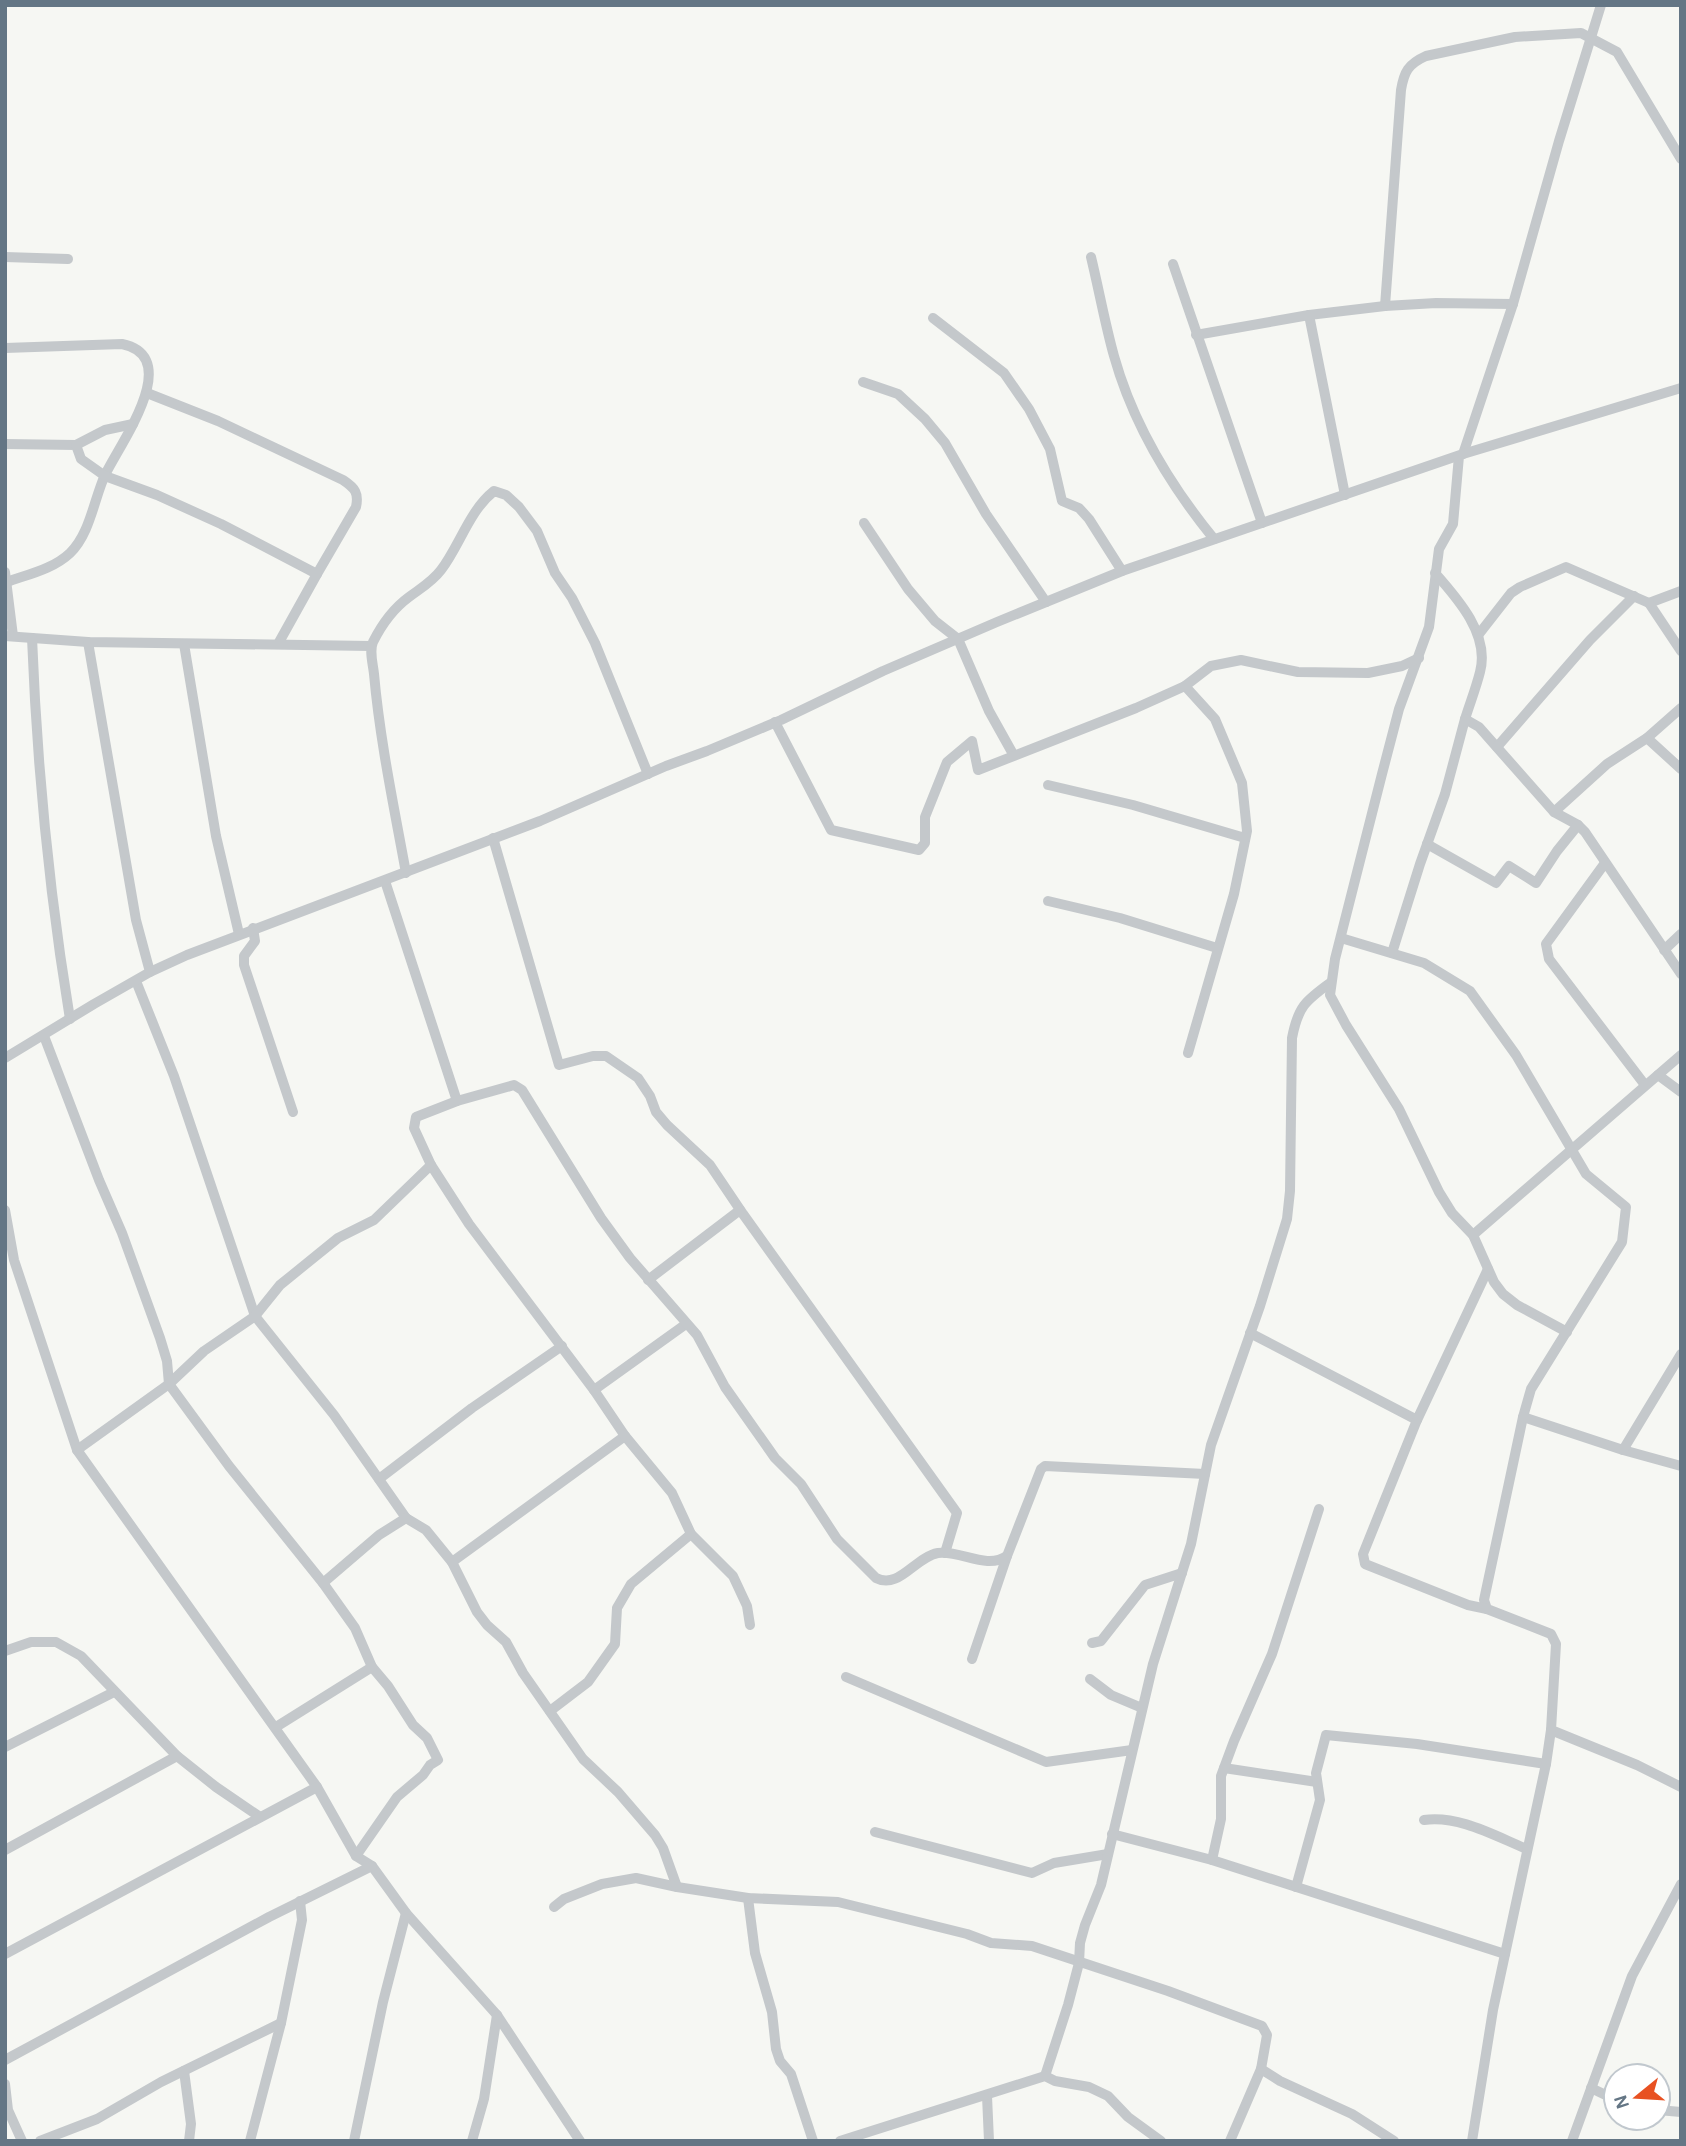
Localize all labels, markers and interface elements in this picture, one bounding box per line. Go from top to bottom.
north arrow [1602,2062,1672,2132]
text: N [1609,2092,1634,2112]

